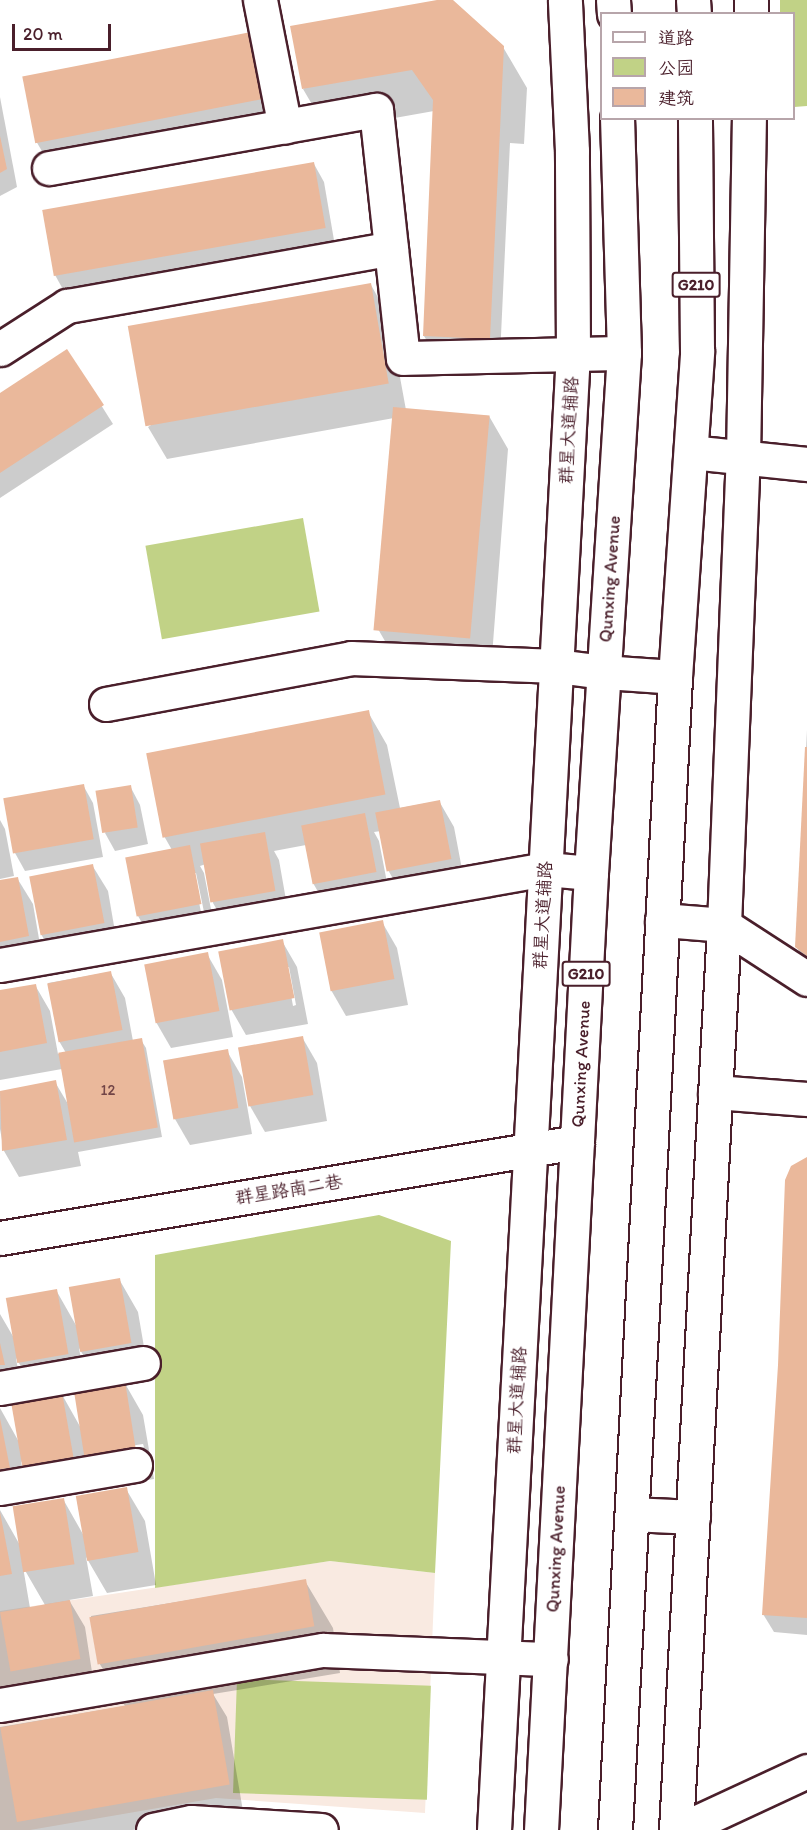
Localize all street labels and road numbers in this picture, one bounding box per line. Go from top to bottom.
road number: G210 [670,272,722,298]
street label: 群星大道辅路 [555,376,583,484]
street label: Qunxing Avenue [595,515,625,643]
street label: 群星大道辅路 [529,861,557,969]
road number: G210 [560,961,612,987]
street label: Qunxing Avenue [567,1000,595,1128]
street label: 群星路南二巷 [234,1171,344,1209]
street label: 群星大道辅路 [503,1346,531,1454]
street label: Qunxing Avenue [542,1485,570,1613]

